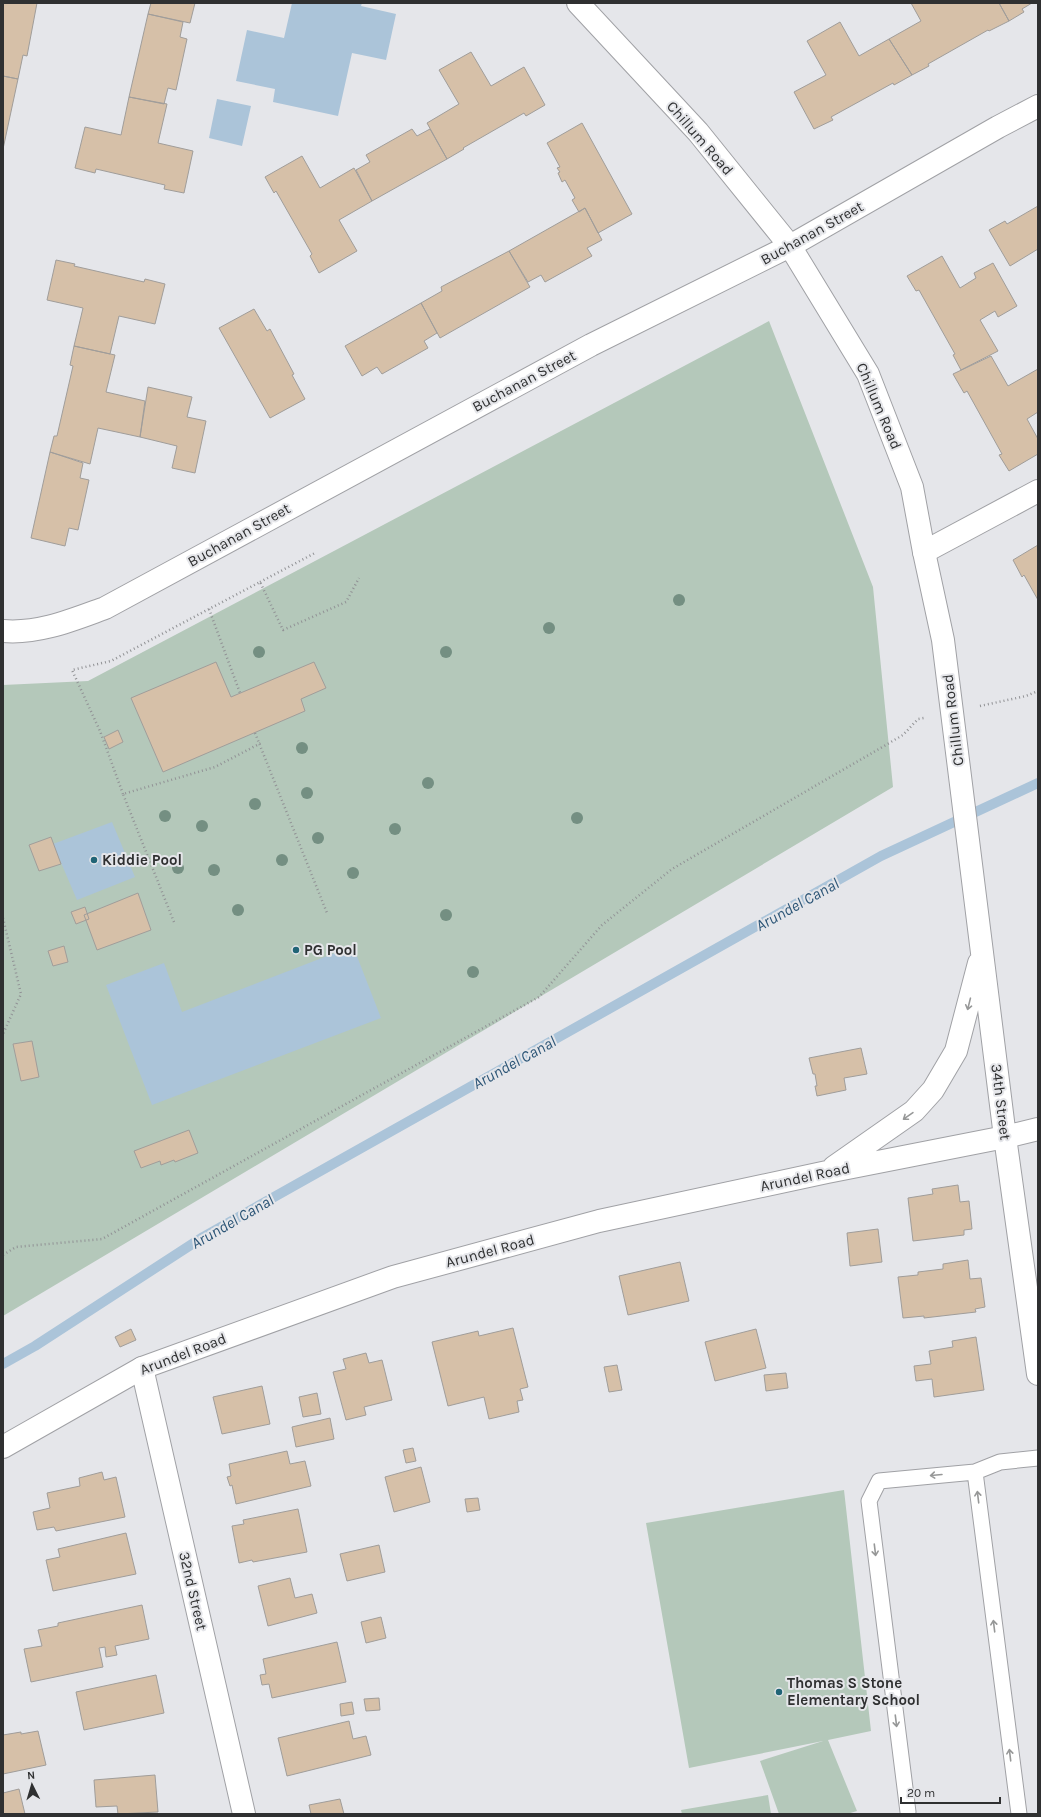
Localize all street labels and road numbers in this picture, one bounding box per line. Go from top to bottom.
street label: Chillum Road [663,97,737,179]
street label: Buchanan Street [758,197,867,269]
street label: Buchanan Street [469,346,579,416]
street label: Chillum Road [853,360,905,452]
street label: Buchanan Street [185,499,294,571]
street label: Chillum Road [938,673,968,767]
street label: 34th Street [987,1063,1015,1141]
street label: Arundel Road [759,1159,851,1195]
street label: Arundel Road [444,1231,536,1271]
street label: Arundel Road [137,1329,229,1379]
street label: 32nd Street [175,1550,211,1632]

